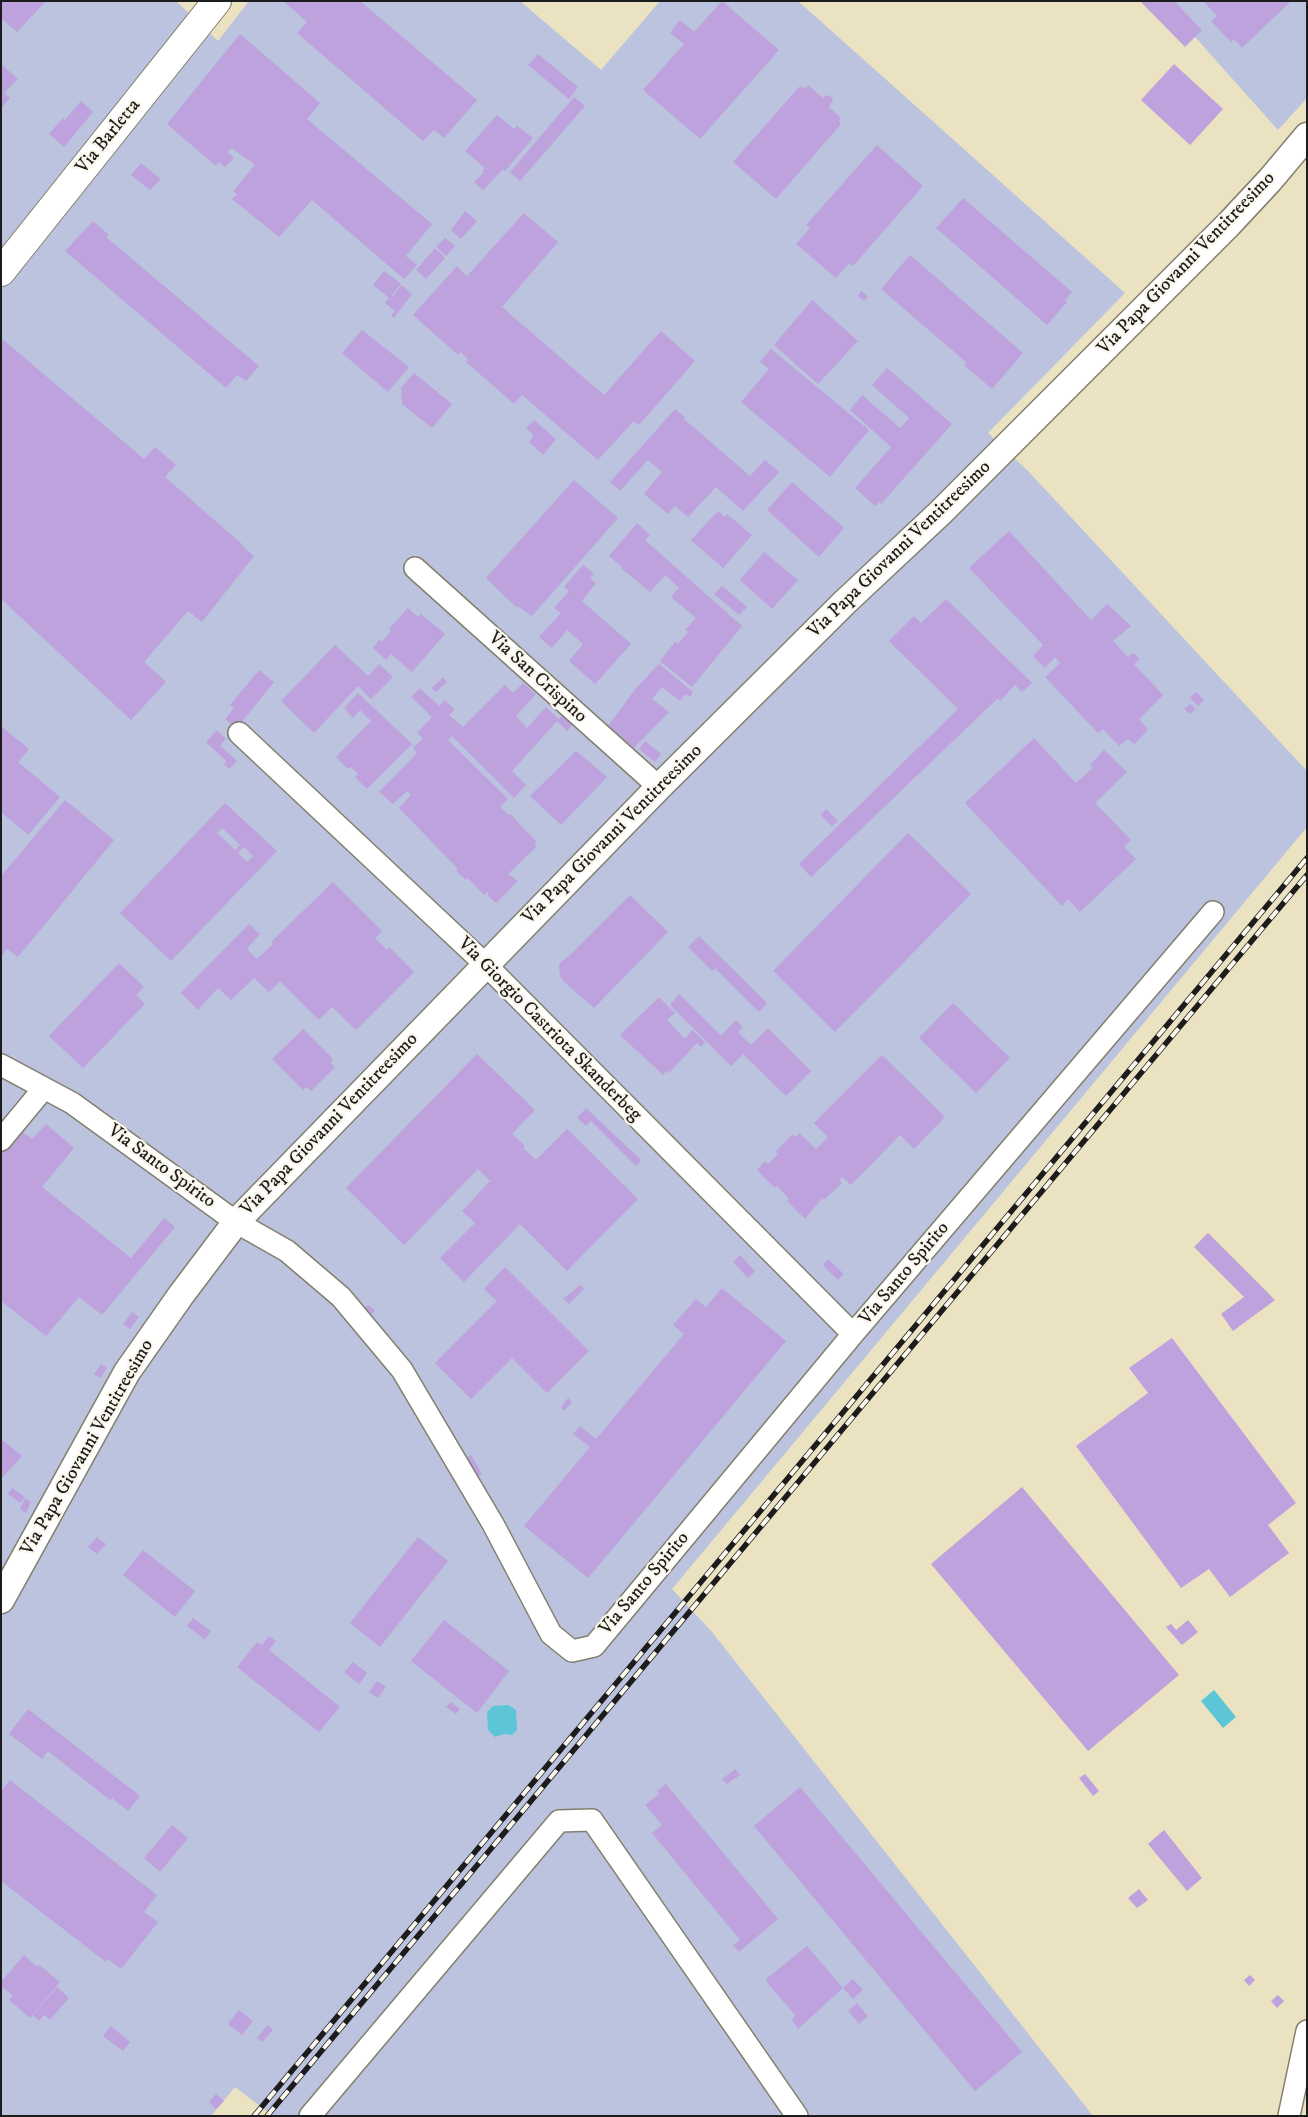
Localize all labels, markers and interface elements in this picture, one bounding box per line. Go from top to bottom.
street label: Via Barletta [72,95,146,179]
street label: Via Papa Giovanni Ventitreesimo [1093,168,1281,360]
street label: Via Papa Giovanni Ventitreesimo [804,456,996,644]
street label: Via San Crispino [483,628,591,728]
street label: Via Papa Giovanni Ventitreesimo [518,740,708,930]
street label: Via Giorgio Castriota Skanderbeg [452,933,646,1127]
street label: Via Papa Giovanni Ventitreesimo [236,1029,424,1221]
street label: Via Santo Spirito [103,1120,219,1214]
street label: Via Santo Spirito [855,1218,955,1330]
street label: Via Papa Giovanni Ventitreesimo [17,1336,159,1560]
street label: Via Santo Spirito [595,1528,695,1640]

